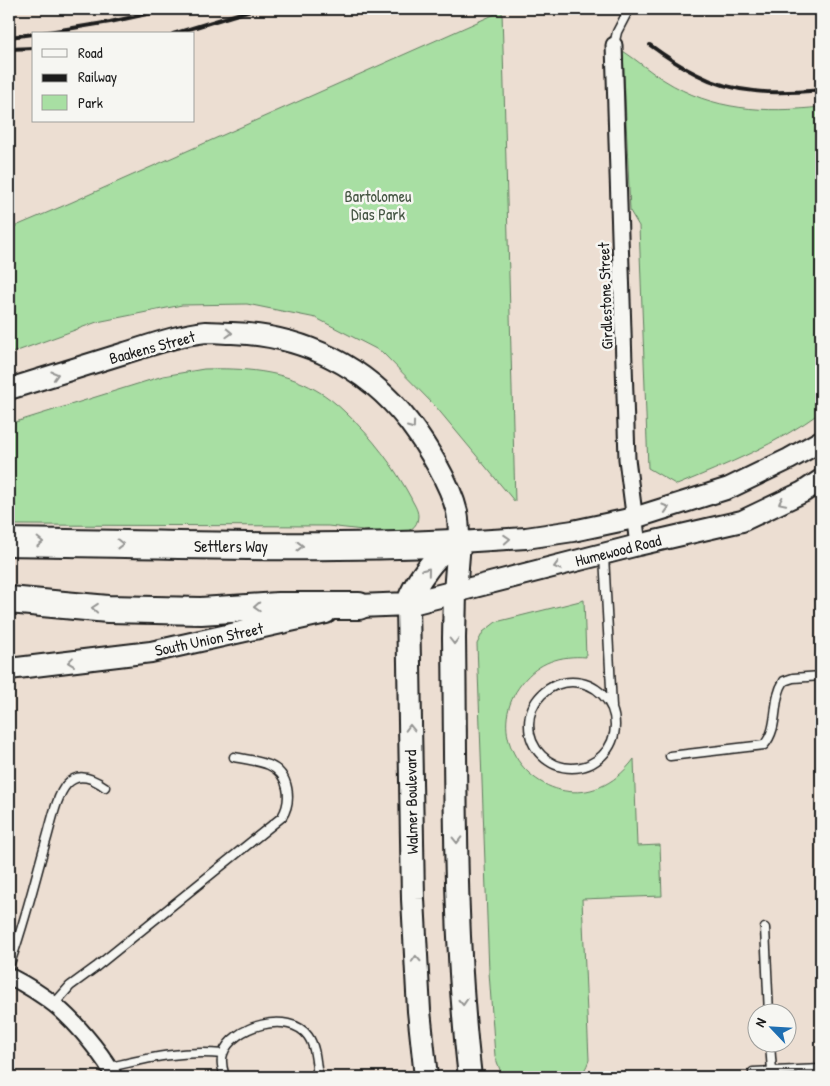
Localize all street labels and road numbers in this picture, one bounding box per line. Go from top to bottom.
street label: Girdlestone Street [592,242,618,350]
street label: Baakens Street [107,325,198,369]
street label: Humewood Road [573,529,663,571]
street label: Settlers Way [194,535,268,557]
street label: South Union Street [153,617,266,661]
street label: Walmer Boulevard [399,750,423,854]

